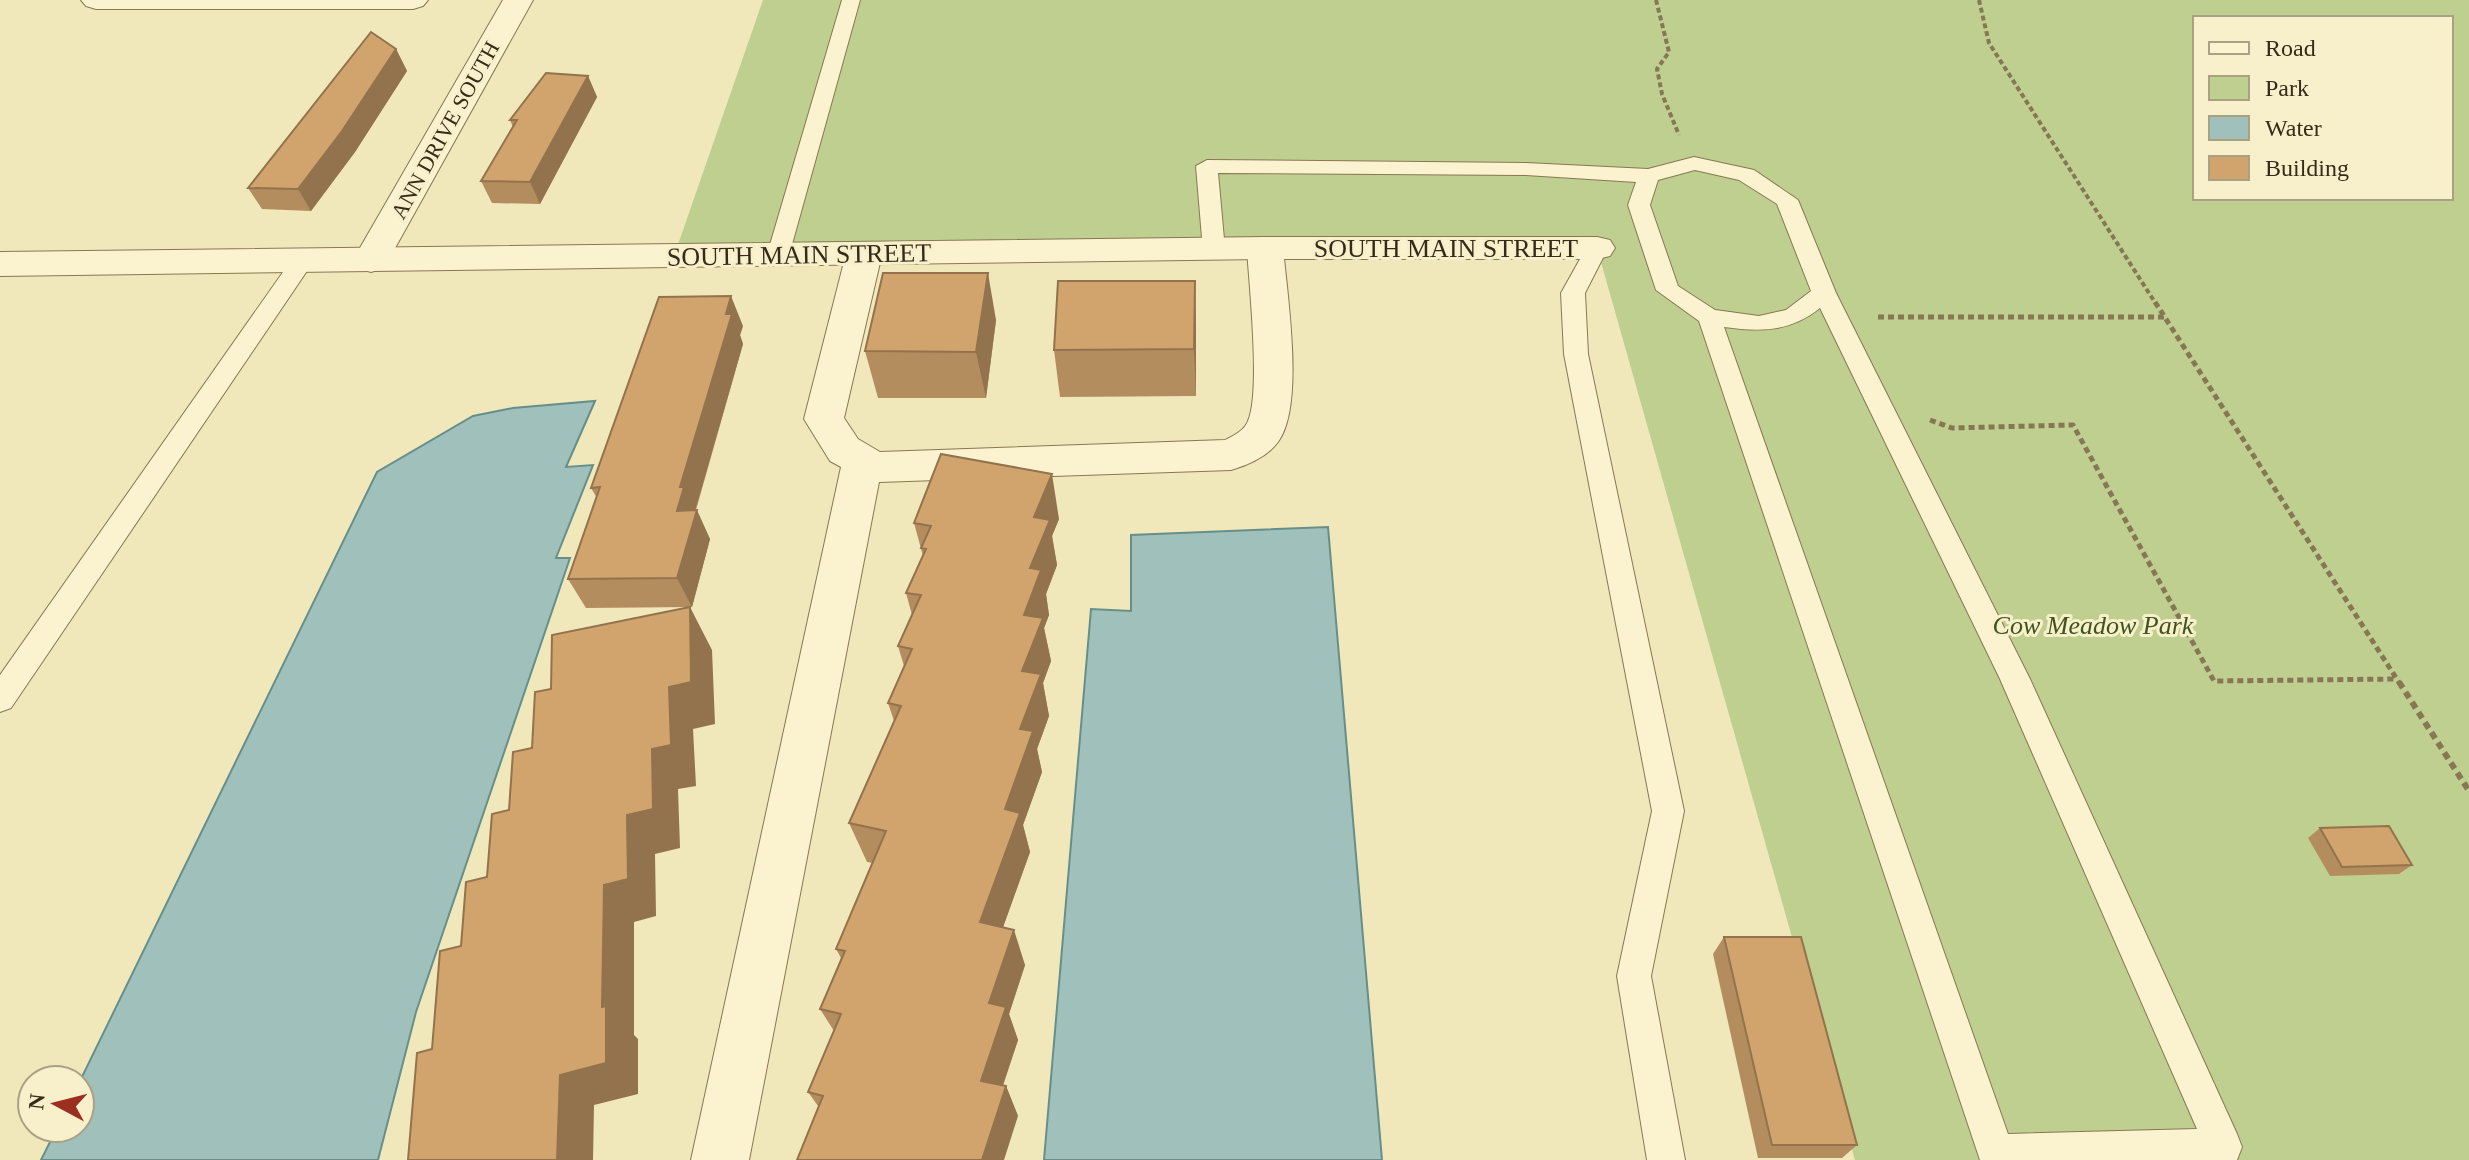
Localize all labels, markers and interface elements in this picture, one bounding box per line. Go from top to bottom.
legend [2193,16,2453,200]
text: Road [2265,35,2316,61]
street label: ANN DRIVE SOUTH [386,37,504,223]
text: Park [2265,75,2309,101]
text: Water [2265,115,2322,141]
text: Building [2265,155,2349,181]
street label: SOUTH MAIN STREET [1314,234,1578,263]
street label: SOUTH MAIN STREET [667,238,932,272]
park label: Cow Meadow Park [1993,611,2194,640]
north arrow [16,1064,96,1144]
text: N [23,1092,50,1111]

